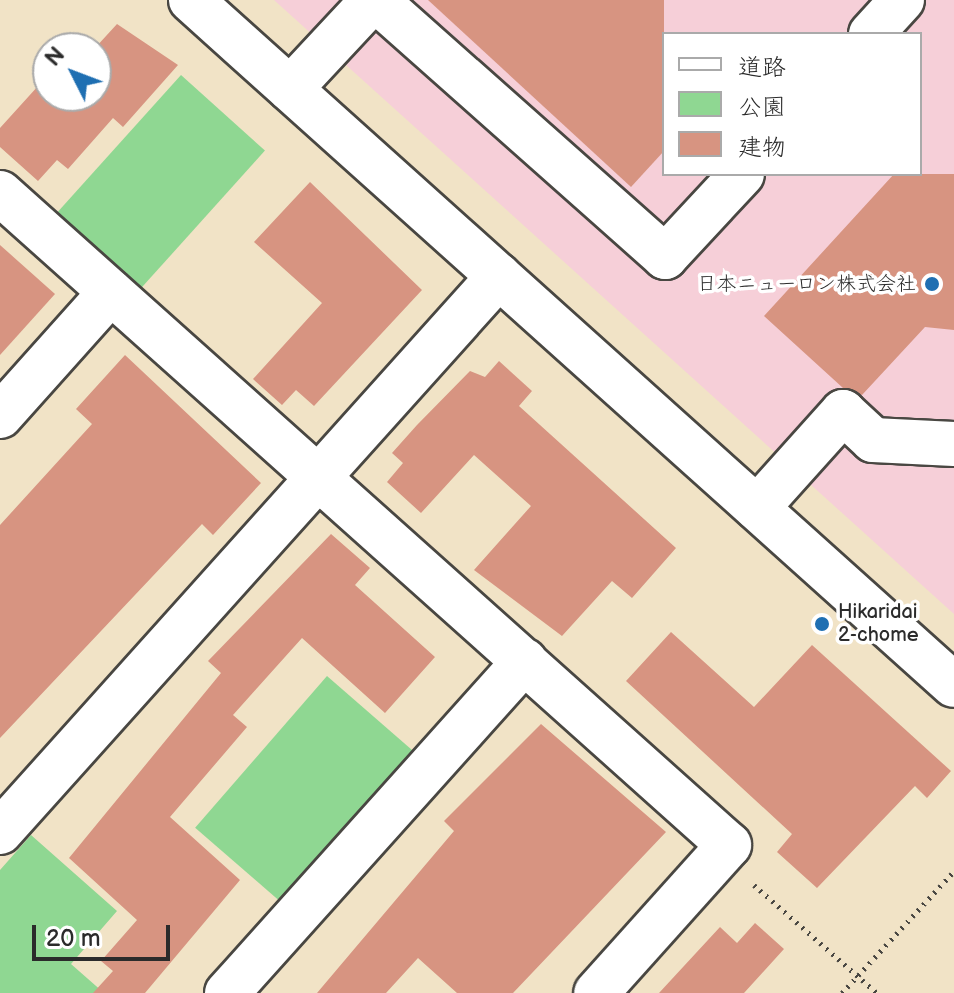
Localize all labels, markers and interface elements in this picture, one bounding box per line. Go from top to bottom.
north arrow [32,32,112,112]
legend [662,32,922,176]
text: N [40,42,71,72]
text: 道路 [738,53,786,82]
text: 公園 [738,93,786,122]
text: 建物 [738,133,786,162]
place label: 日本ニューロン株式会社 [696,272,916,296]
marker: 日本ニューロン株式会社 [923,275,941,293]
place label: Hikaridai 2-chome [838,600,919,647]
marker: Hikaridai 2-chome [813,615,831,633]
scale bar [36,909,174,959]
text: 20 m [46,924,101,953]

